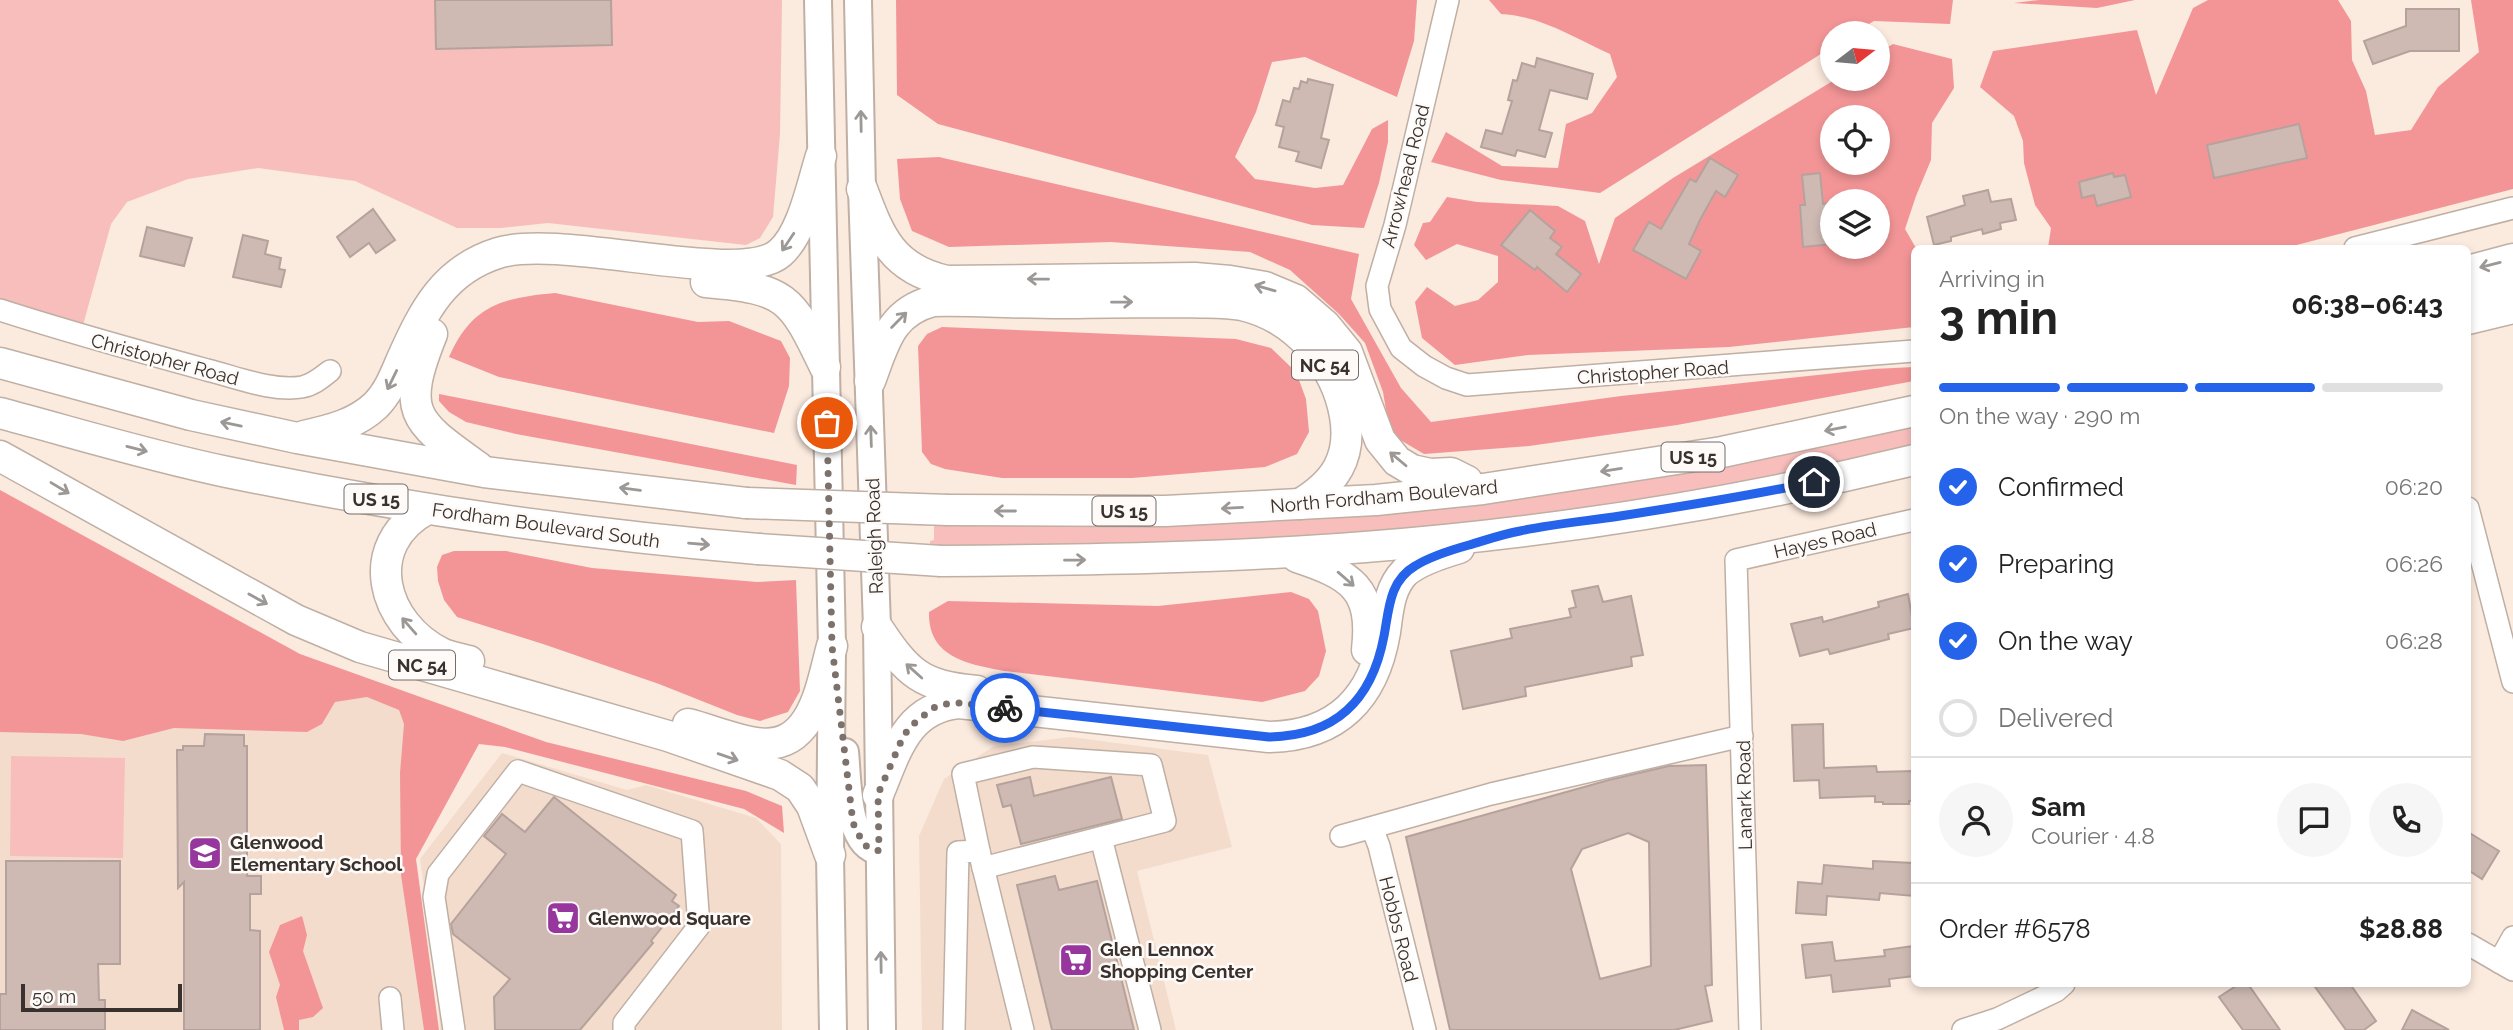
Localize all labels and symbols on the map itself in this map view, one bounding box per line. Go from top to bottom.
north arrow [1820,21,1890,91]
street label: Arrowhead Road [1377,102,1433,250]
one-way arrow [854,110,867,133]
one-way arrow [781,232,795,251]
one-way arrow [2479,259,2502,272]
one-way arrow [1027,272,1050,286]
one-way arrow [1254,281,1276,294]
one-way arrow [1110,295,1133,309]
one-way arrow [891,312,908,329]
street label: Christopher Road [89,329,241,389]
road number: NC 54 [1292,351,1358,380]
street label: Christopher Road [1576,356,1730,388]
one-way arrow [385,369,398,390]
pin [797,393,857,453]
one-way arrow [220,416,243,430]
one-way arrow [1824,423,1847,437]
one-way arrow [865,425,878,448]
one-way arrow [125,443,148,456]
road number: US 15 [1662,443,1724,472]
one-way arrow [1389,451,1407,467]
pin [1784,452,1844,512]
one-way arrow [1600,463,1623,476]
street label: North Fordham Boulevard [1269,475,1499,517]
street label: Raleigh Road [861,477,887,595]
one-way arrow [49,481,69,495]
one-way arrow [619,482,641,495]
road number: US 15 [344,485,408,514]
road number: US 15 [1092,496,1156,526]
street label: Fordham Boulevard South [431,498,661,552]
one-way arrow [1221,501,1244,514]
one-way arrow [994,504,1017,518]
street label: Hayes Road [1772,518,1878,562]
one-way arrow [687,538,710,551]
one-way arrow [1063,553,1086,566]
one-way arrow [1337,571,1355,587]
one-way arrow [248,592,268,606]
one-way arrow [401,617,417,635]
road number: NC 54 [389,650,455,680]
one-way arrow [906,663,924,680]
courier [970,673,1040,743]
street label: Lanark Road [1732,740,1756,850]
one-way arrow [717,752,739,764]
place label: Glenwood Elementary School [230,831,403,875]
school or university icon: Glenwood Elementary School [186,834,224,872]
street label: Hobbs Road [1375,874,1423,984]
supermarket icon: Glenwood Square [544,899,582,937]
place label: Glenwood Square [588,907,751,929]
place label: Glen Lennox Shopping Center [1100,938,1254,982]
supermarket icon: Glen Lennox Shopping Center [1057,941,1095,979]
one-way arrow [874,951,888,974]
scale bar [21,981,182,1013]

